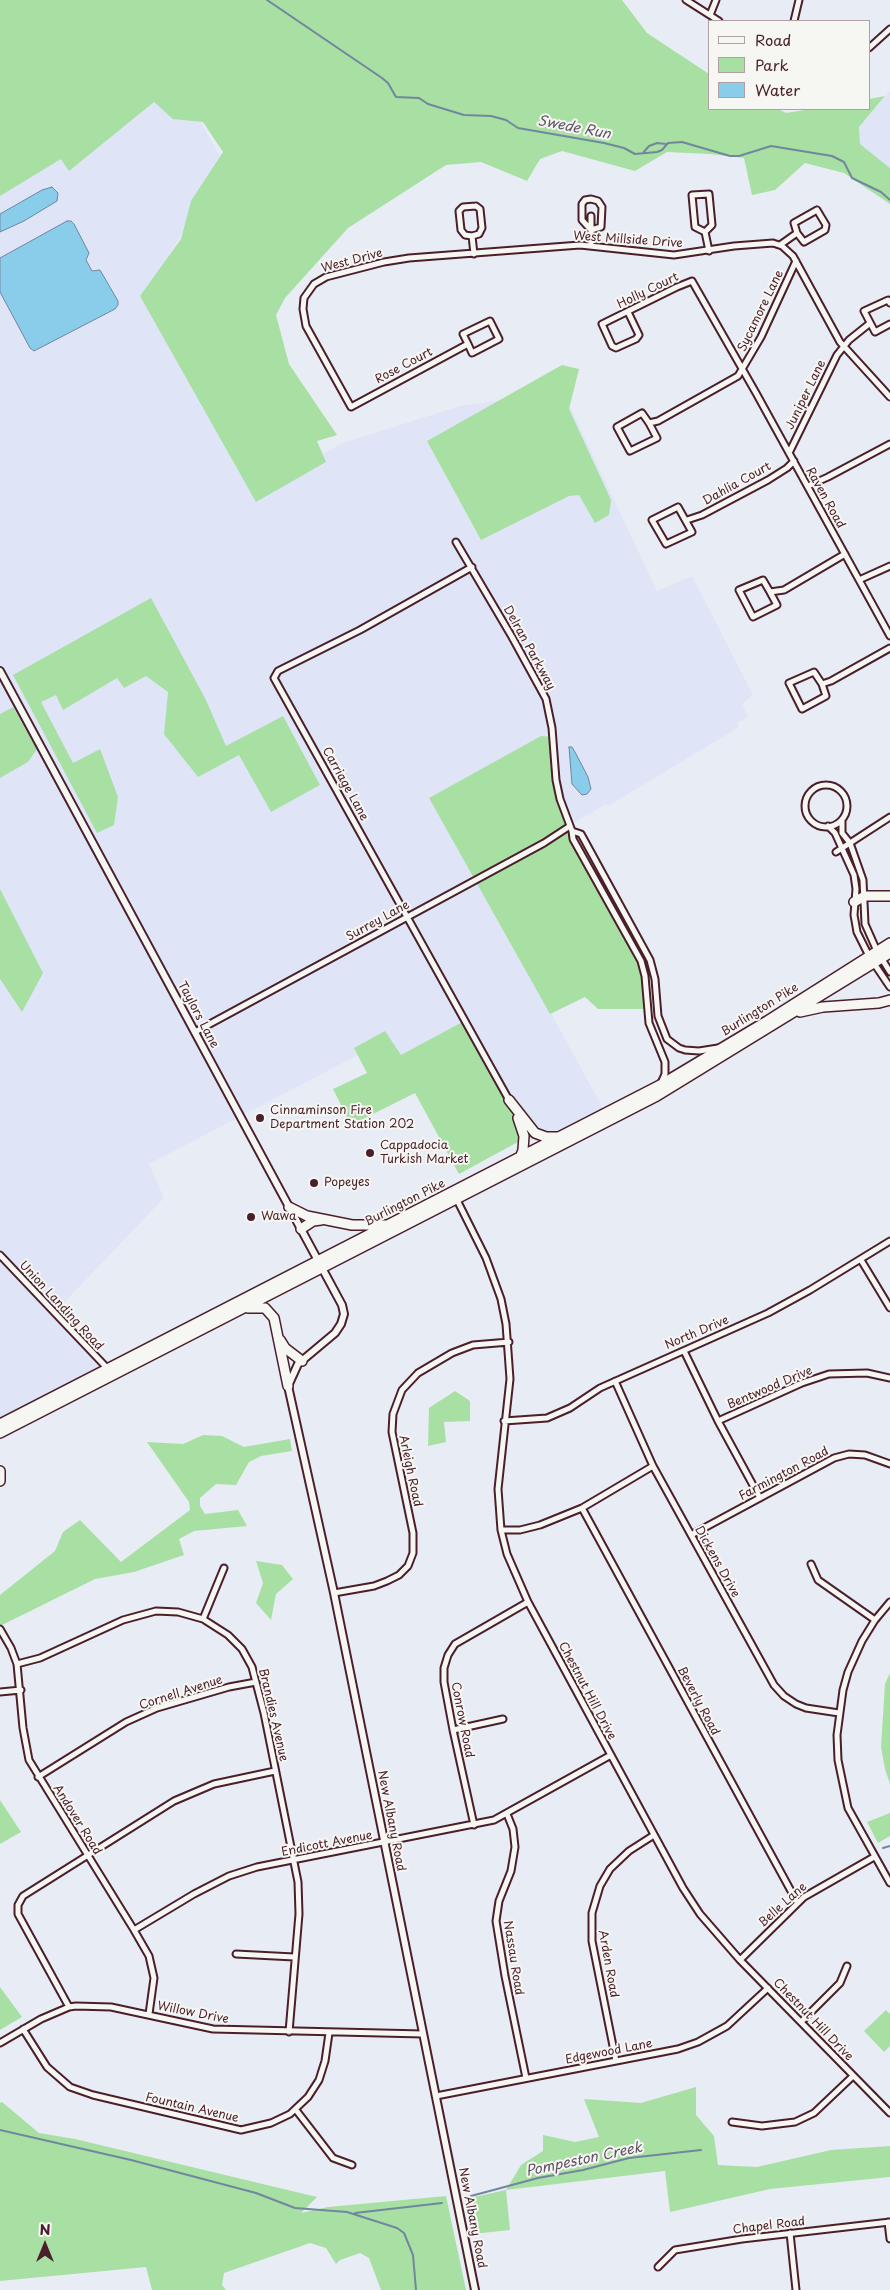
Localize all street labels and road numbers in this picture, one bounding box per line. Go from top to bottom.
street label: West Millside Drive [573,229,683,251]
street label: West Drive [320,246,384,276]
street label: Sycamore Lane [735,268,787,354]
street label: Holly Court [615,270,681,312]
street label: Rose Court [373,345,435,387]
street label: Juniper Lane [783,358,829,432]
street label: Dahlia Court [700,459,774,509]
street label: Raven Road [802,465,848,531]
street label: Delran Parkway [500,603,558,693]
street label: Carriage Lane [319,745,371,823]
street label: Surrey Lane [344,898,412,944]
street label: Taylors Lane [174,979,222,1051]
street label: Burlington Pike [719,980,801,1040]
street label: Burlington Pike [362,1177,448,1229]
street label: Union Landing Road [16,1258,106,1354]
street label: North Drive [663,1313,731,1353]
street label: Bentwood Drive [725,1364,815,1412]
street label: Arleigh Road [395,1434,425,1508]
street label: Farmington Road [737,1444,831,1504]
street label: Dickens Drive [691,1524,743,1600]
street label: Chestnut Hill Drive [555,1640,619,1742]
street label: Beverly Road [674,1664,722,1738]
street label: Brandies Avenue [255,1667,291,1763]
street label: Cornell Avenue [137,1673,225,1713]
street label: Conrow Road [448,1681,476,1759]
street label: New Albany Road [374,1769,408,1873]
street label: Andover Road [50,1782,104,1858]
street label: Endicott Avenue [280,1828,374,1860]
street label: Belle Lane [756,1880,810,1930]
street label: Nassau Road [500,1920,526,1996]
street label: Arden Road [595,1929,621,1999]
street label: Chestnut Hill Drive [770,1976,856,2064]
street label: Willow Drive [156,1999,230,2027]
street label: Edgewood Lane [564,2036,654,2068]
street label: Fountain Avenue [144,2090,240,2126]
street label: New Albany Road [455,2166,489,2270]
street label: Chapel Road [732,2214,806,2238]

